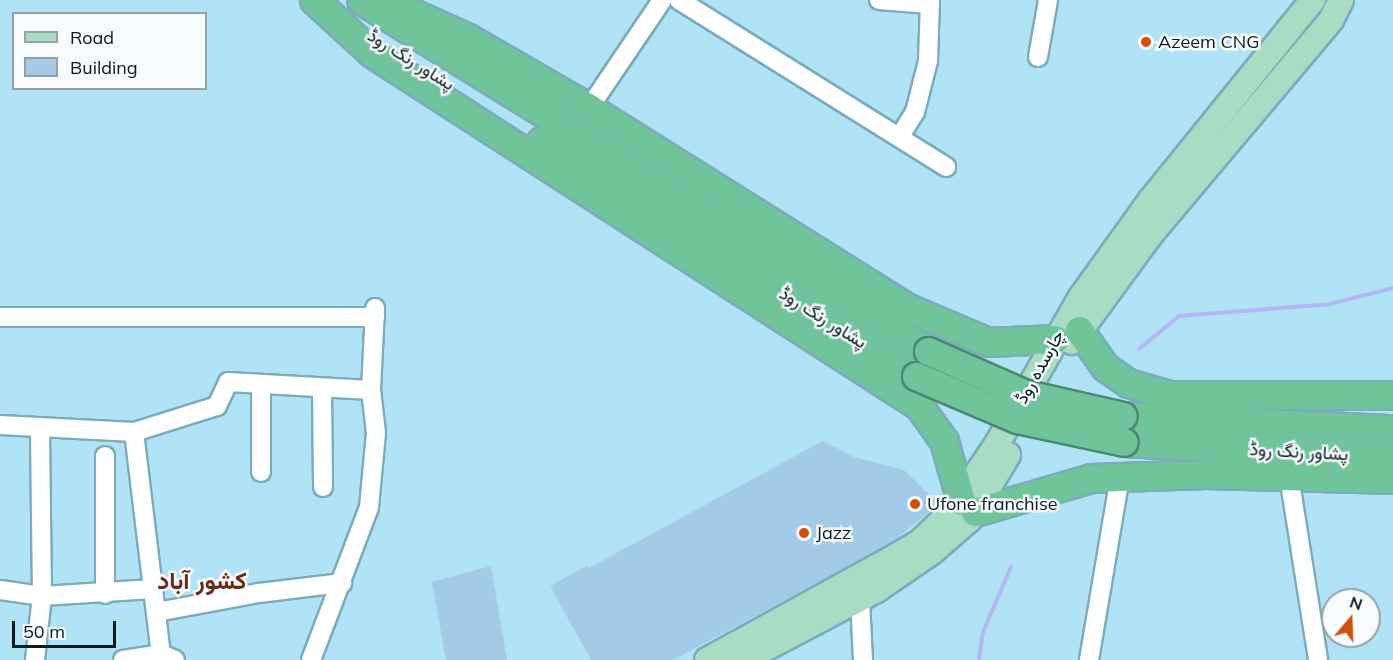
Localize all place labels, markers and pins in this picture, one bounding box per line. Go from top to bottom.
place label: Azeem CNG [1158,31,1259,53]
marker: Azeem CNG [1139,35,1153,49]
place label: Ufone franchise [927,493,1058,515]
marker: Ufone franchise [908,497,922,511]
place label: Jazz [816,522,851,544]
marker: Jazz [797,526,811,540]

